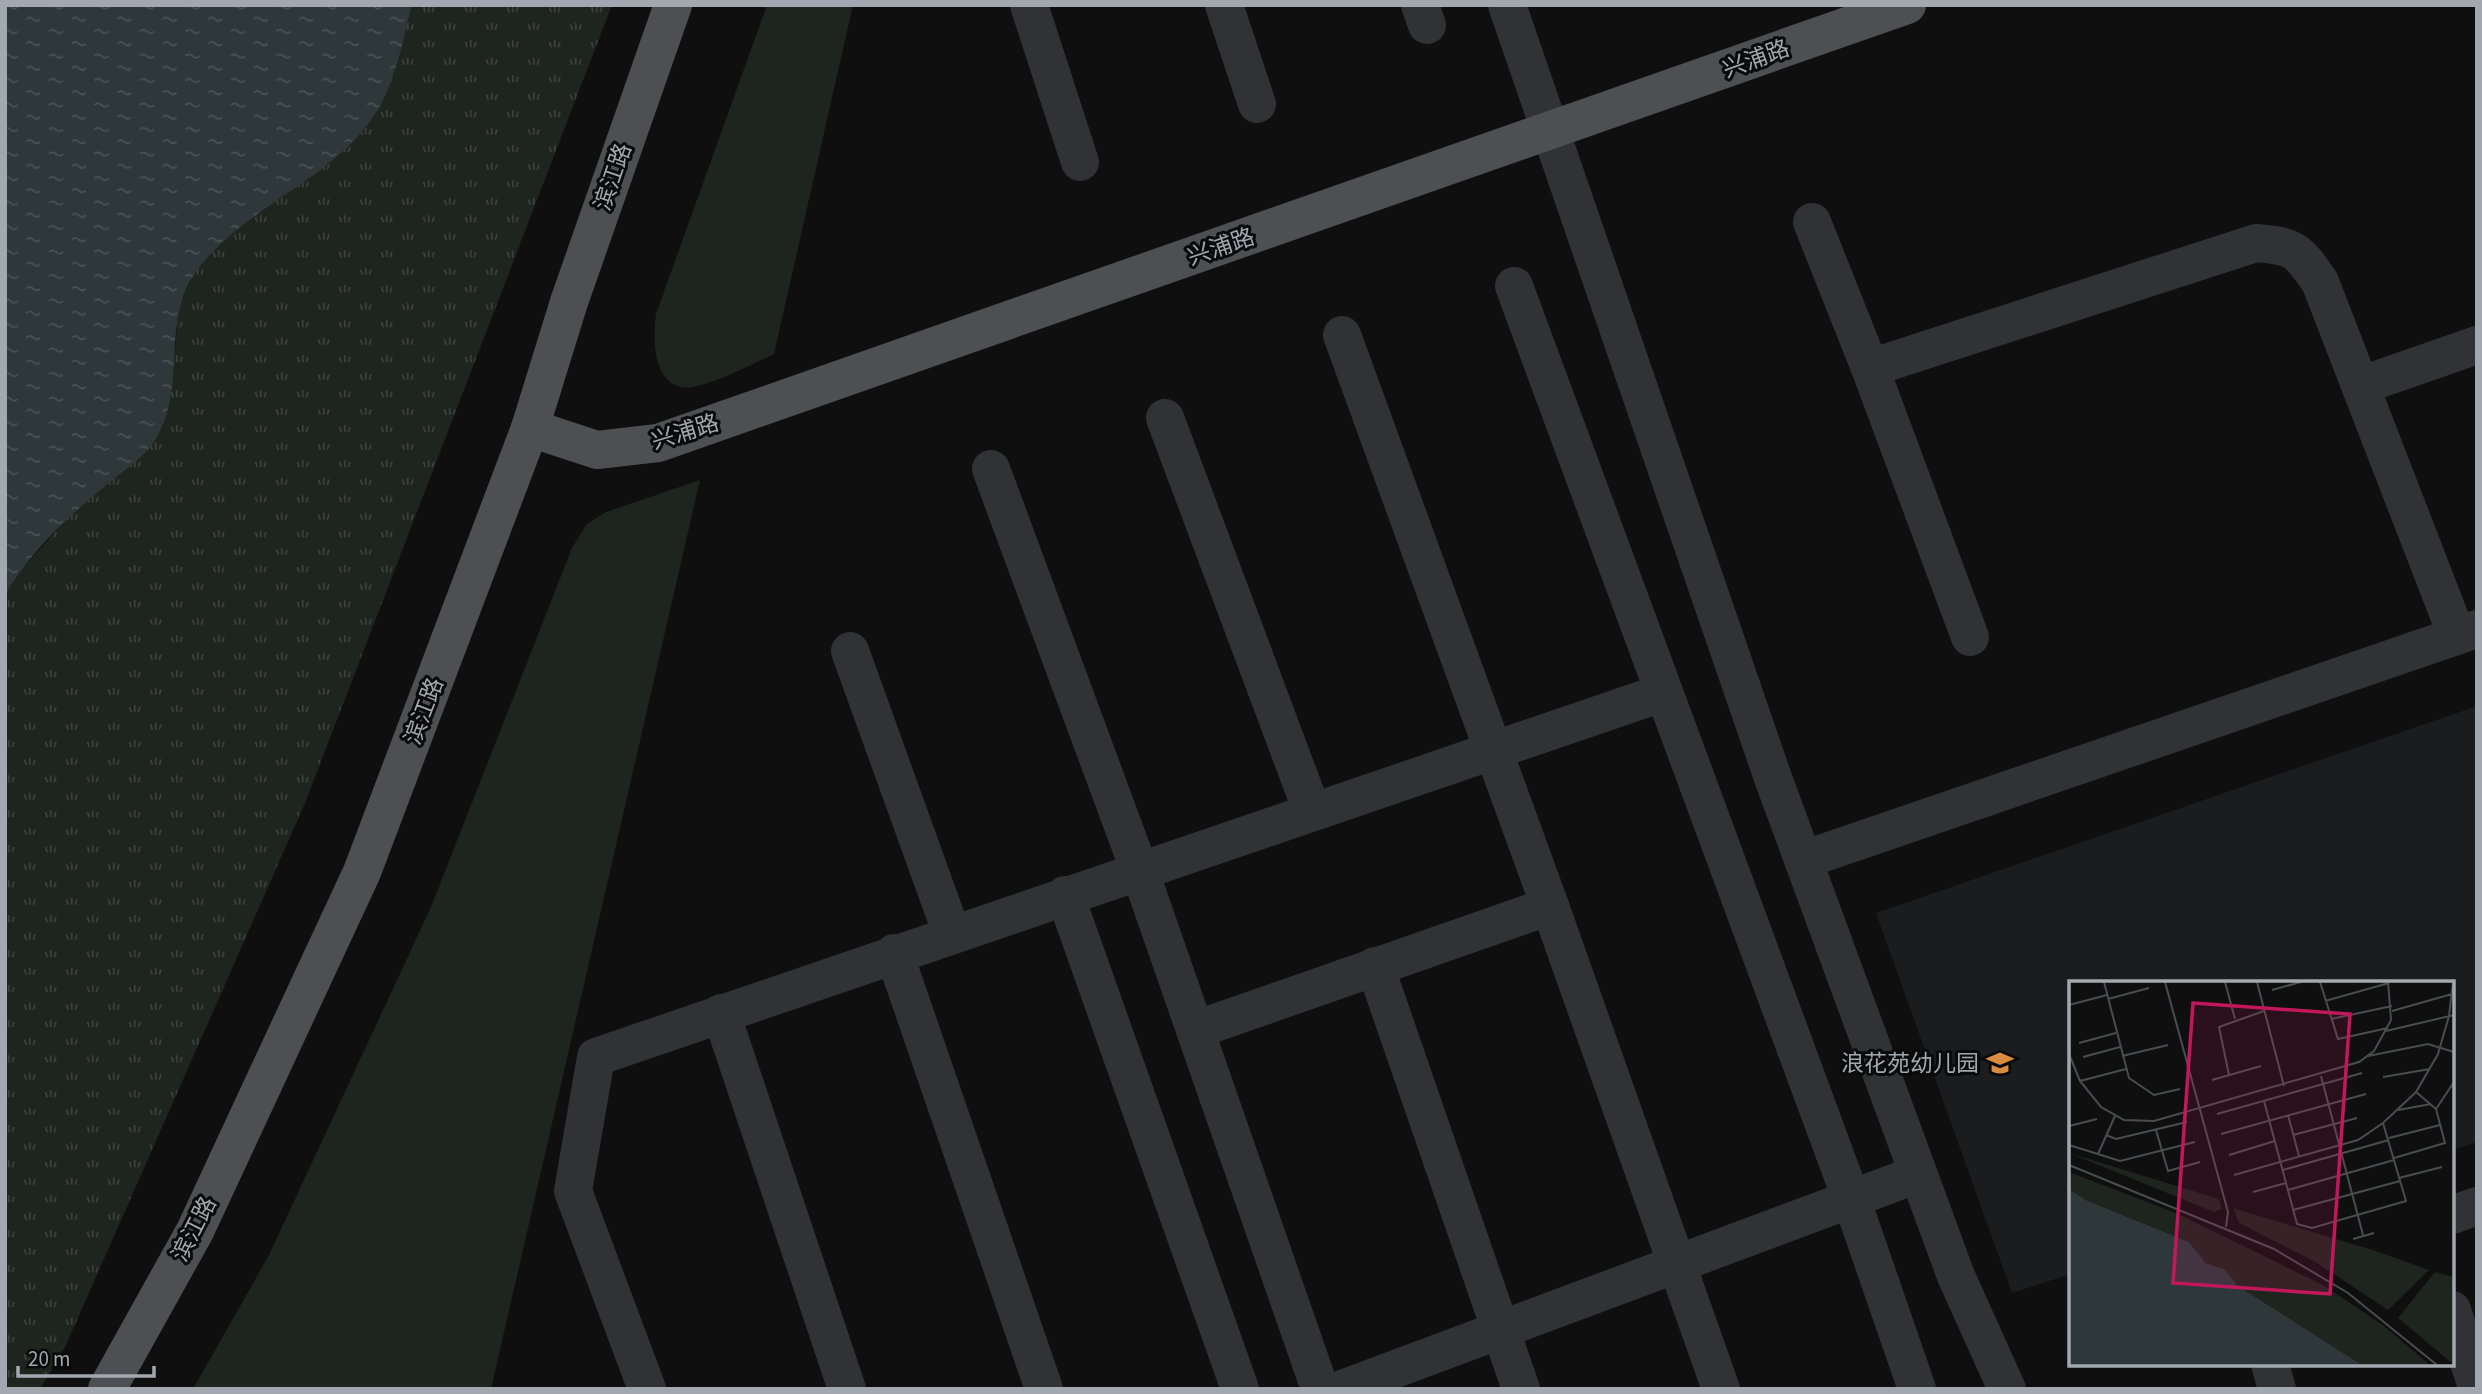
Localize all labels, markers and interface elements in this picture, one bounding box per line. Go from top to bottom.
street label: 兴浦路 [1718,32,1794,86]
street label: 滨江路 [586,139,640,215]
street label: 兴浦路 [1183,220,1259,274]
street label: 兴浦路 [647,406,723,458]
street label: 滨江路 [396,673,452,749]
inset map [2069,981,2454,1366]
place label: 浪花苑幼儿园 [1841,1047,1979,1080]
school or university icon: 浪花苑幼儿园 [1985,1048,2015,1078]
street label: 滨江路 [164,1191,224,1267]
scale bar [18,1334,154,1378]
text: 20 m [28,1344,70,1374]

